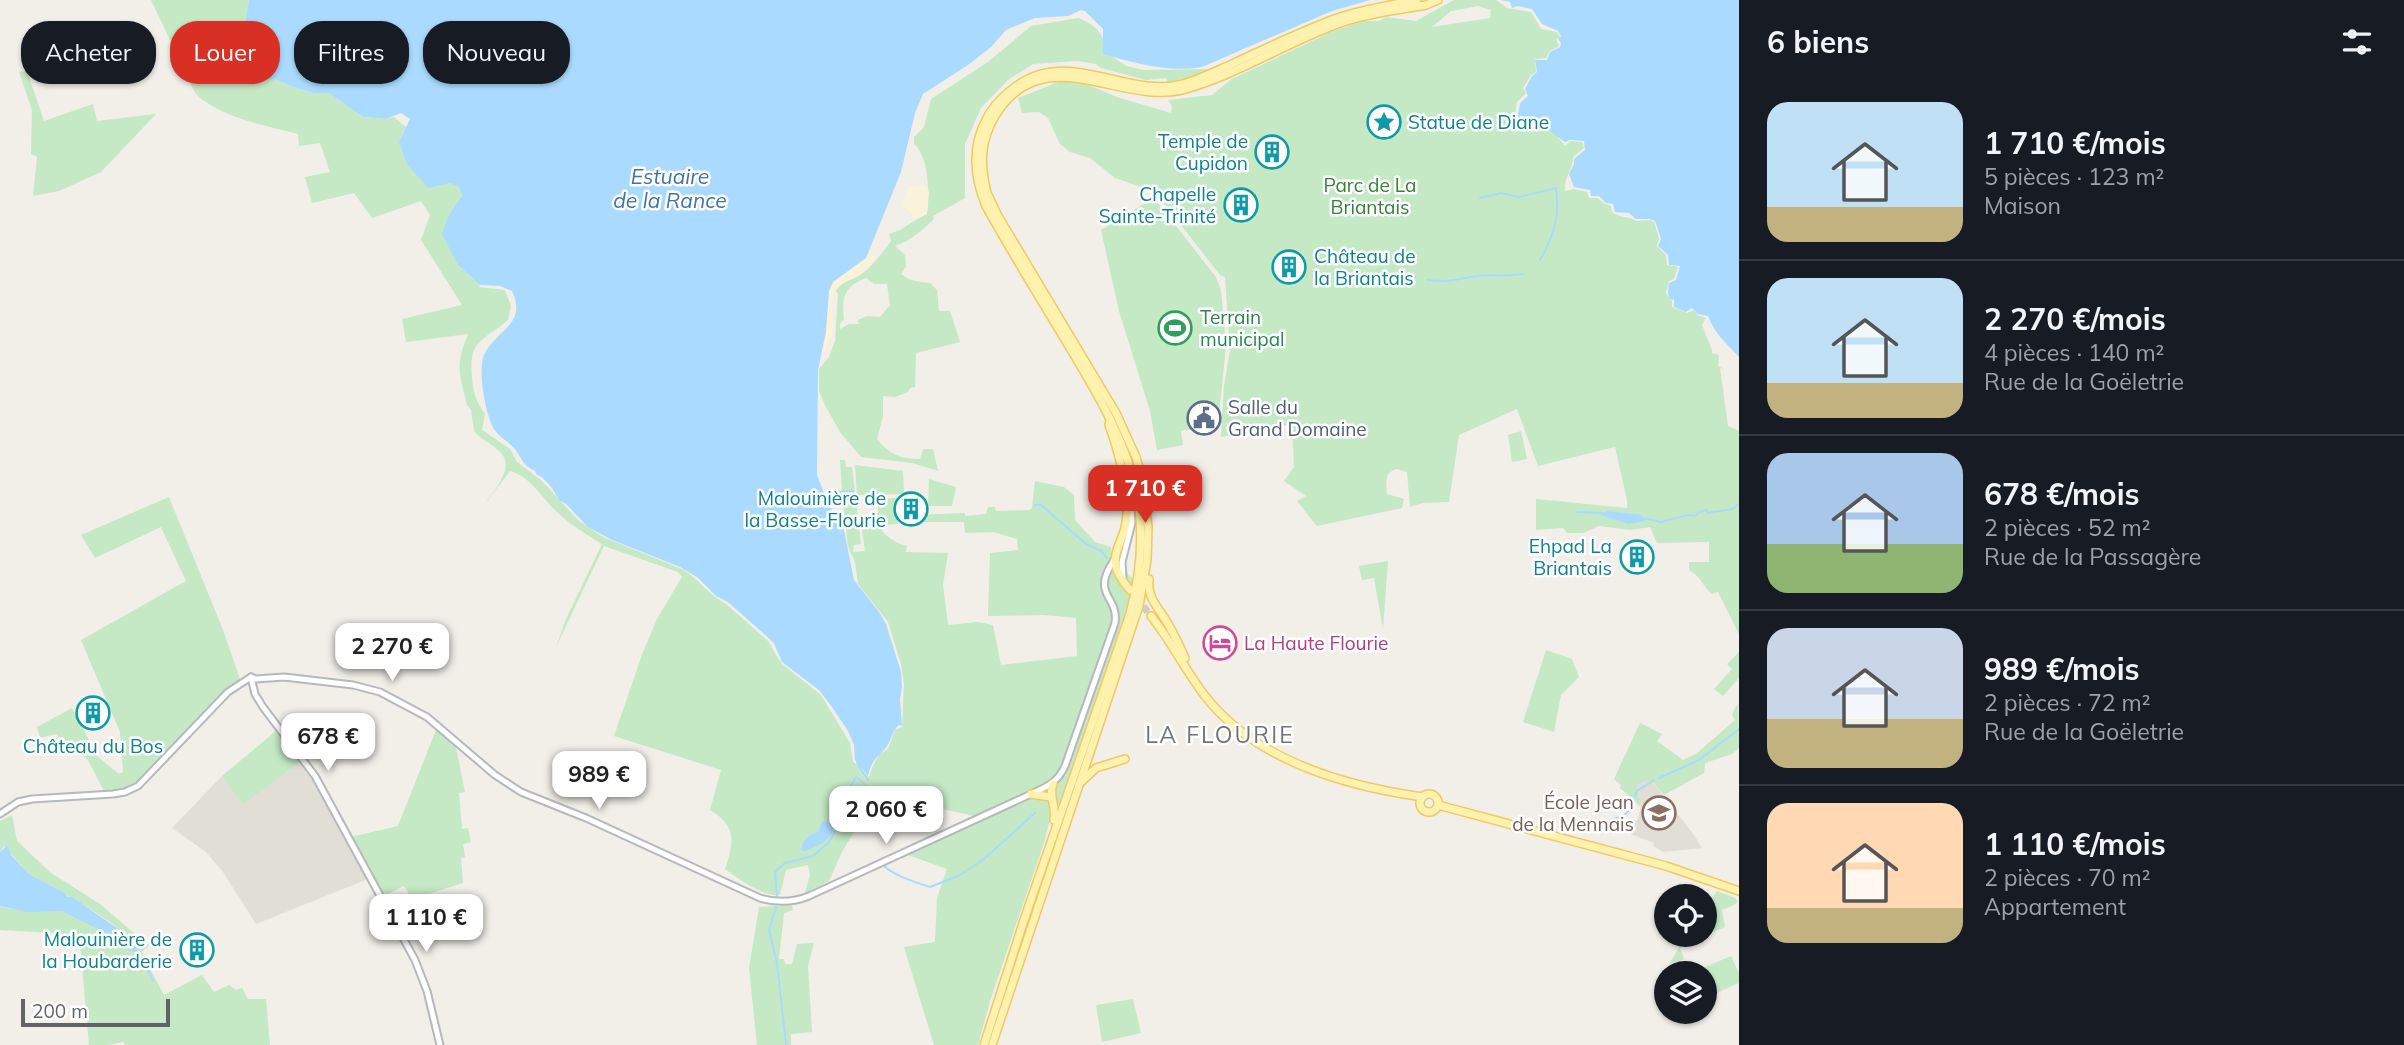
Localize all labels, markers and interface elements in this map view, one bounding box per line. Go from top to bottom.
chip: Acheter [21,21,156,84]
chip: Louer [170,21,280,84]
chip: Filtres [294,21,409,84]
chip: Nouveau [423,21,570,84]
text: 6 biens [1767,23,1869,61]
icon: filters [2338,23,2376,61]
place icon: Statue de Diane [1365,103,1403,141]
place label: Statue de Diane [1408,110,1549,134]
text: 1 710 €/mois [1984,124,2166,162]
place label: Temple de Cupidon [1158,129,1248,175]
icon: home [1823,130,1907,214]
building icon: Temple de Cupidon [1253,133,1291,171]
text: 5 pièces · 123 m² [1984,162,2164,191]
water label: Estuaire de la Rance [613,163,727,213]
park label: Parc de La Briantais [1324,173,1416,219]
place label: Chapelle Sainte-Trinité [1099,182,1216,228]
building icon: Chapelle Sainte-Trinité [1222,186,1260,224]
text: Maison [1984,191,2061,220]
place label: Château de la Briantais [1314,244,1415,290]
building icon: Château de la Briantais [1270,248,1308,286]
text: 2 270 €/mois [1984,300,2166,338]
place label: Terrain municipal [1200,305,1285,351]
icon: home [1823,306,1907,390]
sports icon: Terrain municipal [1156,309,1194,347]
text: 4 pièces · 140 m² [1984,338,2164,367]
text: Rue de la Goëletrie [1984,367,2184,396]
place label: Salle du Grand Domaine [1228,395,1367,441]
public building icon: Salle du Grand Domaine [1185,399,1223,437]
pin: 1 710 € [1080,466,1210,525]
text: 1 710 € [1104,473,1186,502]
text: 678 €/mois [1984,475,2140,513]
icon: home [1823,481,1907,565]
place label: Malouinière de la Basse-Flourie [744,486,886,532]
building icon: Malouinière de la Basse-Flourie [892,490,930,528]
text: 2 pièces · 52 m² [1984,513,2151,542]
place label: Ehpad La Briantais [1529,534,1612,580]
building icon: Ehpad La Briantais [1618,538,1656,576]
text: Rue de la Passagère [1984,542,2201,571]
pin: 2 270 € [327,624,457,683]
hotel icon: La Haute Flourie [1201,624,1239,662]
text: 2 270 € [351,631,433,660]
place label: La Haute Flourie [1244,631,1388,655]
text: 989 €/mois [1984,650,2140,688]
icon: home [1823,656,1907,740]
text: 2 pièces · 72 m² [1984,688,2151,717]
building icon: Château du Bos [74,694,112,732]
pin: 678 € [279,714,377,773]
text: Rue de la Goëletrie [1984,717,2184,746]
district label: LA FLOURIE [1145,720,1295,749]
text: 678 € [297,721,359,750]
place label: Château du Bos [23,734,163,758]
pin: 989 € [550,752,648,811]
text: 989 € [568,759,630,788]
pin: 2 060 € [821,786,951,846]
place label: École Jean de la Mennais [1512,790,1634,836]
text: 2 060 € [845,794,927,823]
school or university icon: École Jean de la Mennais [1640,794,1678,832]
text: 1 110 €/mois [1984,825,2166,863]
icon: home [1823,831,1907,915]
text: 2 pièces · 70 m² [1984,863,2151,892]
map controls [1654,884,1717,1024]
button: locate [1654,884,1717,947]
text: Appartement [1984,892,2126,921]
pin: 1 110 € [361,894,491,954]
text: 1 110 € [385,902,467,931]
place label: Malouinière de la Houbarderie [42,927,172,973]
building icon: Malouinière de la Houbarderie [178,931,216,969]
button: layers [1654,961,1717,1024]
scale bar [21,996,170,1028]
text: 200 m [32,999,88,1023]

